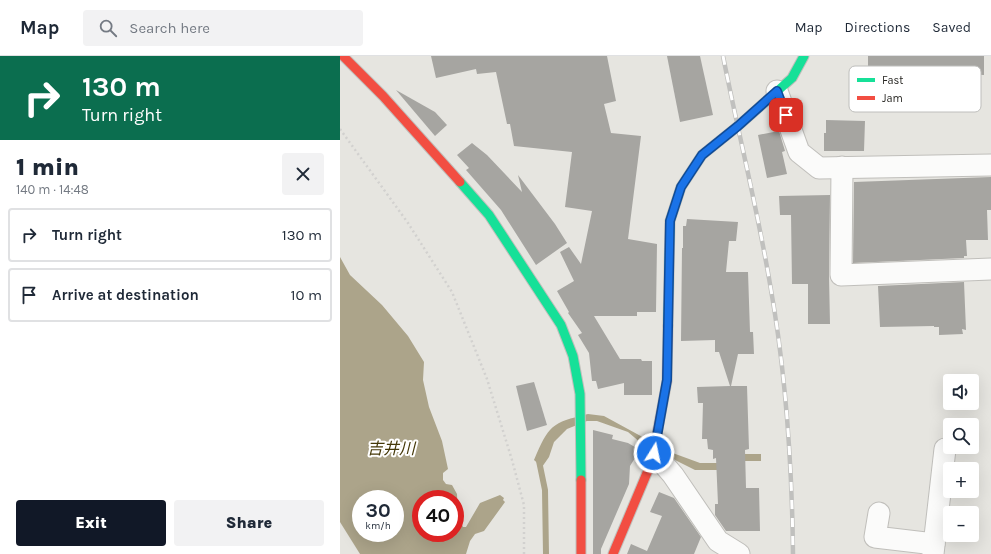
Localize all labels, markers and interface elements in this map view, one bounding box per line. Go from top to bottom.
search box [83,10,363,46]
text: Map [20,17,59,39]
icon: search [97,17,119,39]
text: Search here [129,19,210,37]
text: Map [795,19,823,36]
text: Directions [845,19,910,36]
text: Saved [932,19,971,36]
legend [849,66,981,112]
text: 130 m [82,70,161,103]
icon: right [16,72,68,124]
text: Fast [882,74,903,87]
text: Jam [882,92,903,105]
pin [769,98,803,132]
text: Turn right [82,104,162,126]
icon: arrive [775,104,797,126]
text: 1 min [16,153,79,181]
button: close [282,153,324,195]
text: 140 m · 14:48 [16,182,89,197]
icon: right [18,224,40,246]
text: Turn right [52,226,122,244]
text: 130 m [282,226,322,244]
icon: arrive [18,284,40,306]
text: Arrive at destination [52,286,199,304]
text: 10 m [291,286,322,304]
map controls [943,374,979,542]
button: sound [943,374,979,410]
button: search [943,418,979,454]
position arrow [633,432,675,474]
water label: 吉井川 [367,439,417,458]
button: + [943,462,979,498]
speed limit sign: 40 [412,490,464,542]
text: 30 [365,499,391,522]
button: Exit [16,500,166,546]
button: Share [174,500,324,546]
button: − [943,506,979,542]
text: km/h [365,520,391,532]

